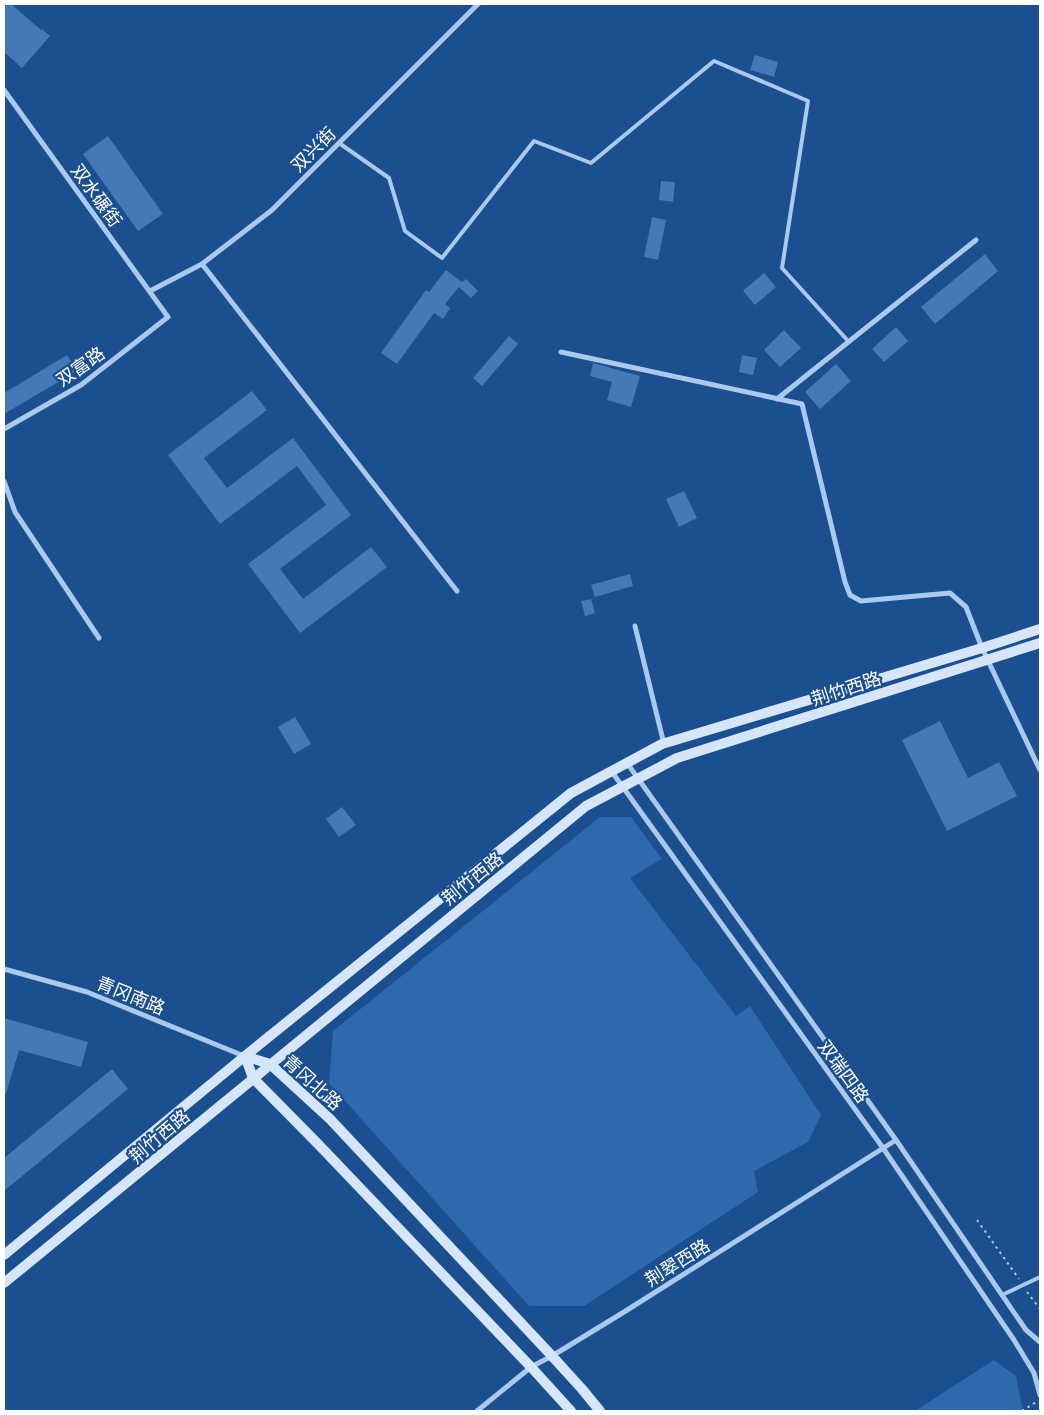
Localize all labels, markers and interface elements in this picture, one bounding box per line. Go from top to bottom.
street label: 双兴街 [286,122,340,176]
street label: 双水碾街 [67,159,127,231]
street label: 双富路 [52,342,108,390]
street label: 荆竹西路 [808,666,884,710]
street label: 荆竹西路 [437,847,507,909]
street label: 青冈南路 [94,971,168,1019]
street label: 双瑞四路 [814,1035,874,1107]
street label: 青冈北路 [279,1050,347,1114]
street label: 荆竹西路 [124,1104,194,1168]
street label: 荆翠西路 [641,1234,713,1290]

